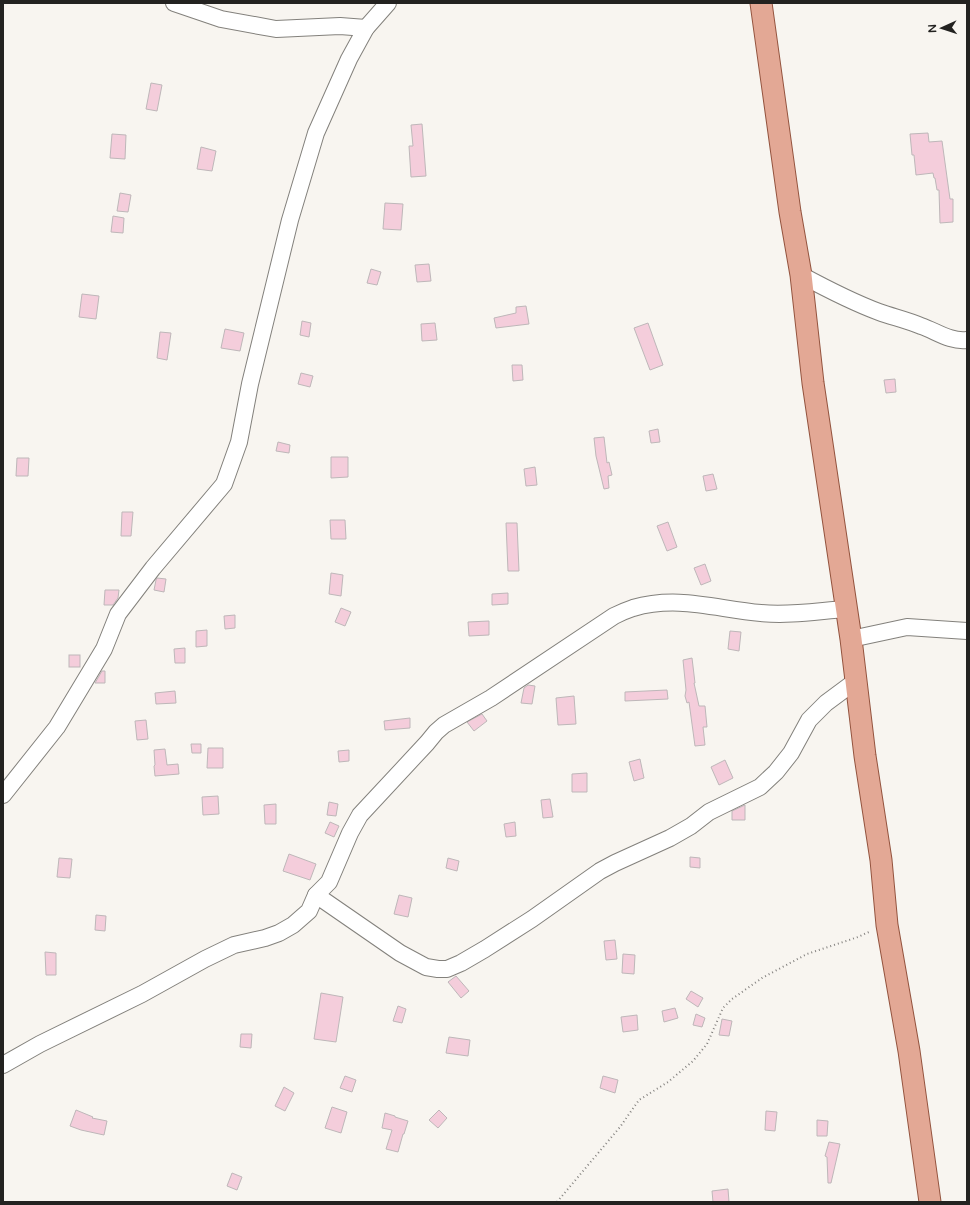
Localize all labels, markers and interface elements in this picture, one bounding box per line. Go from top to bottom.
north arrow [922,8,962,48]
text: N [926,24,939,33]

